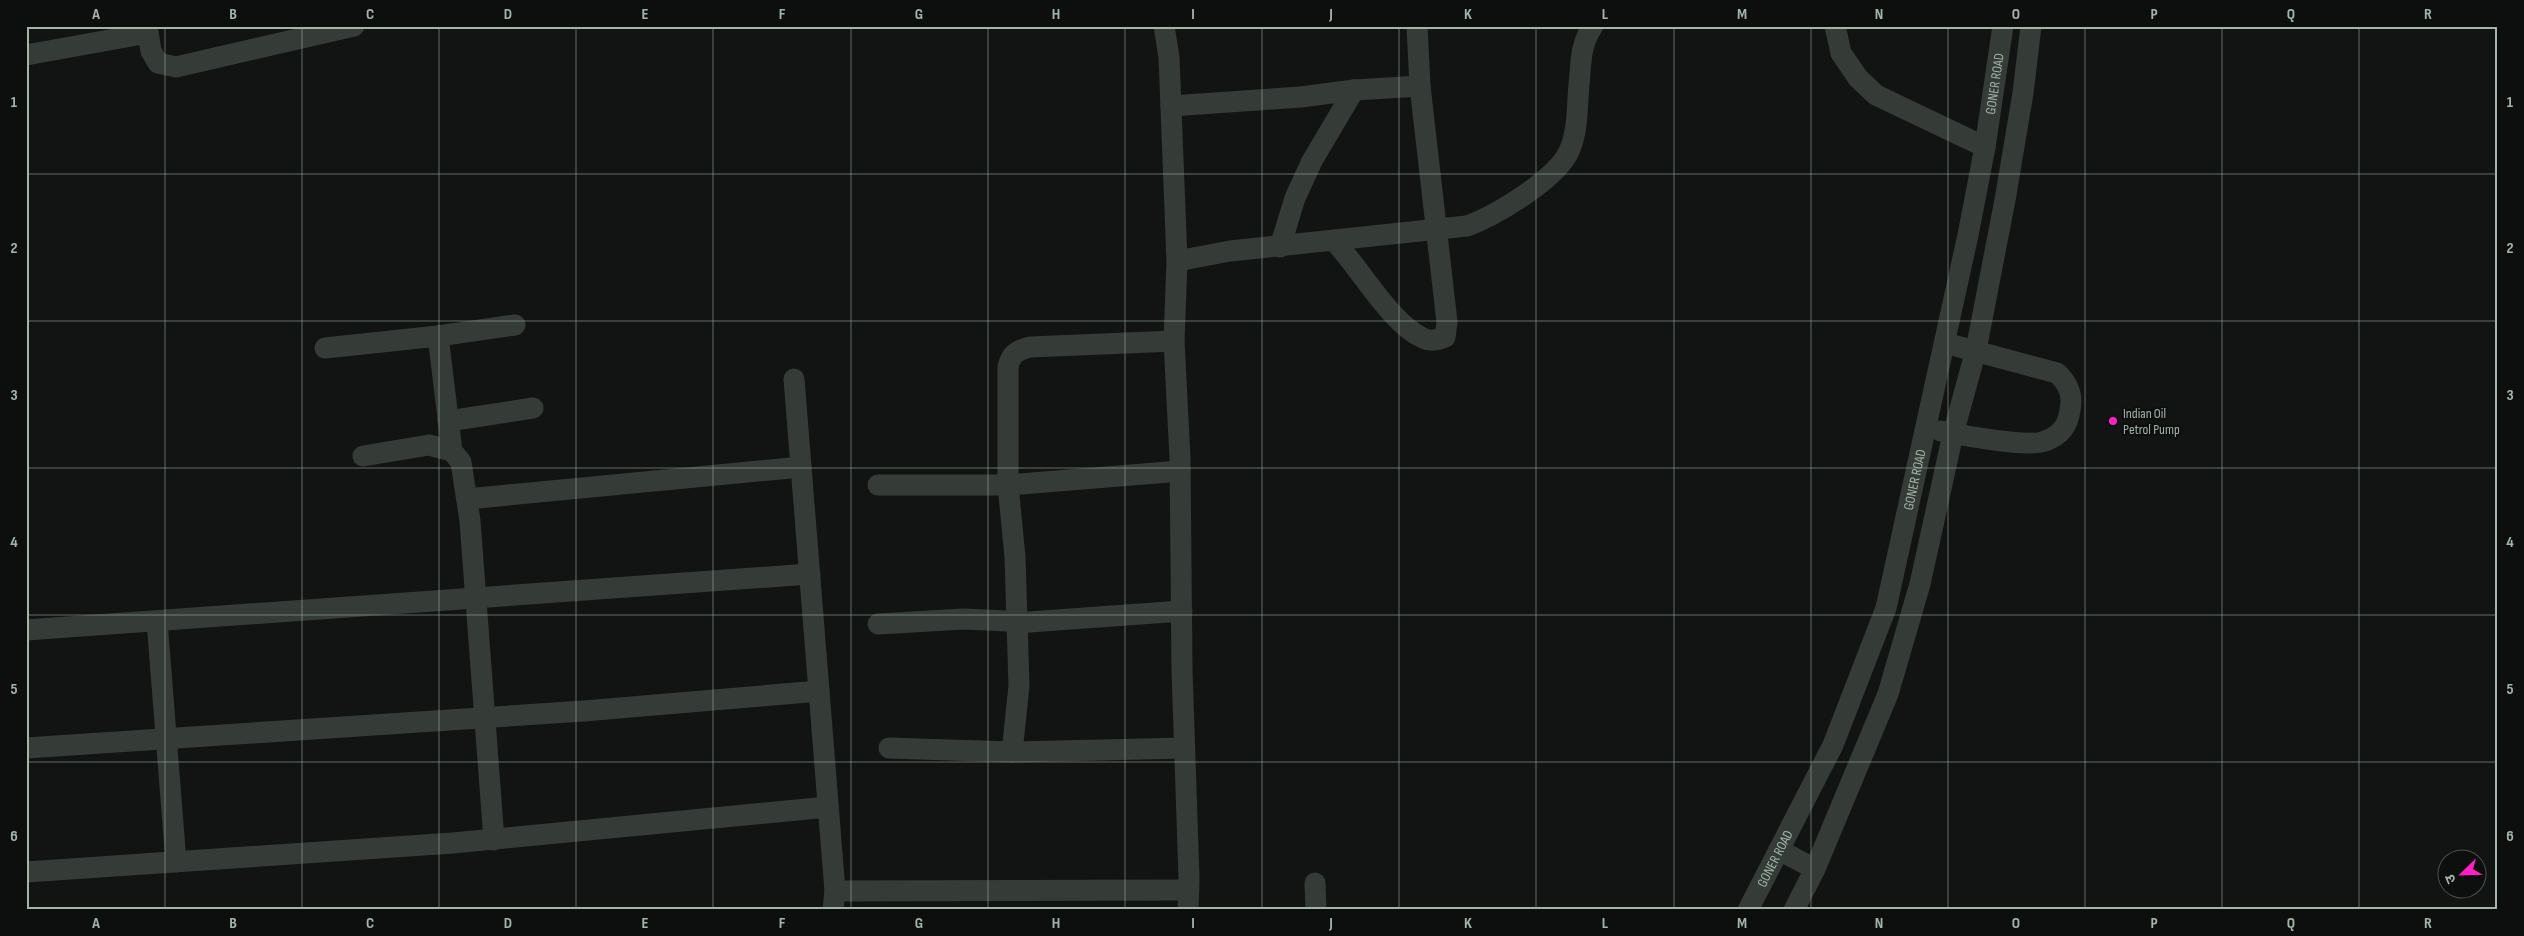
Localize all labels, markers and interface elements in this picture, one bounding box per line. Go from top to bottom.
text: A [91,5,100,24]
text: B [229,5,237,24]
text: C [366,5,374,24]
text: D [504,5,512,24]
text: E [642,5,649,24]
text: F [779,5,786,24]
text: G [915,5,923,24]
text: H [1052,5,1060,24]
text: I [1191,5,1195,24]
text: J [1328,5,1333,24]
text: K [1464,5,1472,24]
text: L [1602,5,1609,24]
text: M [1737,5,1747,24]
text: N [1875,5,1883,24]
text: O [2012,5,2020,24]
text: P [2150,5,2158,24]
text: Q [2287,5,2295,24]
text: R [2424,5,2432,24]
street label: GONER ROAD [1982,52,2008,116]
text: 1 [11,93,18,112]
text: 1 [2507,93,2514,112]
text: 2 [10,239,18,258]
text: 2 [2506,239,2514,258]
text: 3 [10,386,18,405]
text: 3 [2506,386,2514,405]
place label: Indian Oil Petrol Pump [2123,405,2180,438]
marker: Indian Oil Petrol Pump [2107,415,2119,427]
street label: GONER ROAD [1900,448,1930,512]
text: 4 [10,533,18,552]
text: 4 [2506,533,2514,552]
text: 5 [10,680,18,699]
text: 5 [2506,680,2514,699]
text: 6 [10,827,18,846]
street label: GONER ROAD [1753,827,1797,890]
text: 6 [2506,827,2514,846]
north arrow [2436,848,2486,898]
text: उ [2441,871,2460,886]
text: A [91,914,100,933]
text: B [229,914,237,933]
text: C [366,914,374,933]
text: D [504,914,512,933]
text: E [642,914,649,933]
text: F [779,914,786,933]
text: G [915,914,923,933]
text: H [1052,914,1060,933]
text: I [1191,914,1195,933]
text: J [1328,914,1333,933]
text: K [1464,914,1472,933]
text: L [1602,914,1609,933]
text: M [1737,914,1747,933]
text: N [1875,914,1883,933]
text: O [2012,914,2020,933]
text: P [2150,914,2158,933]
text: Q [2287,914,2295,933]
text: R [2424,914,2432,933]

